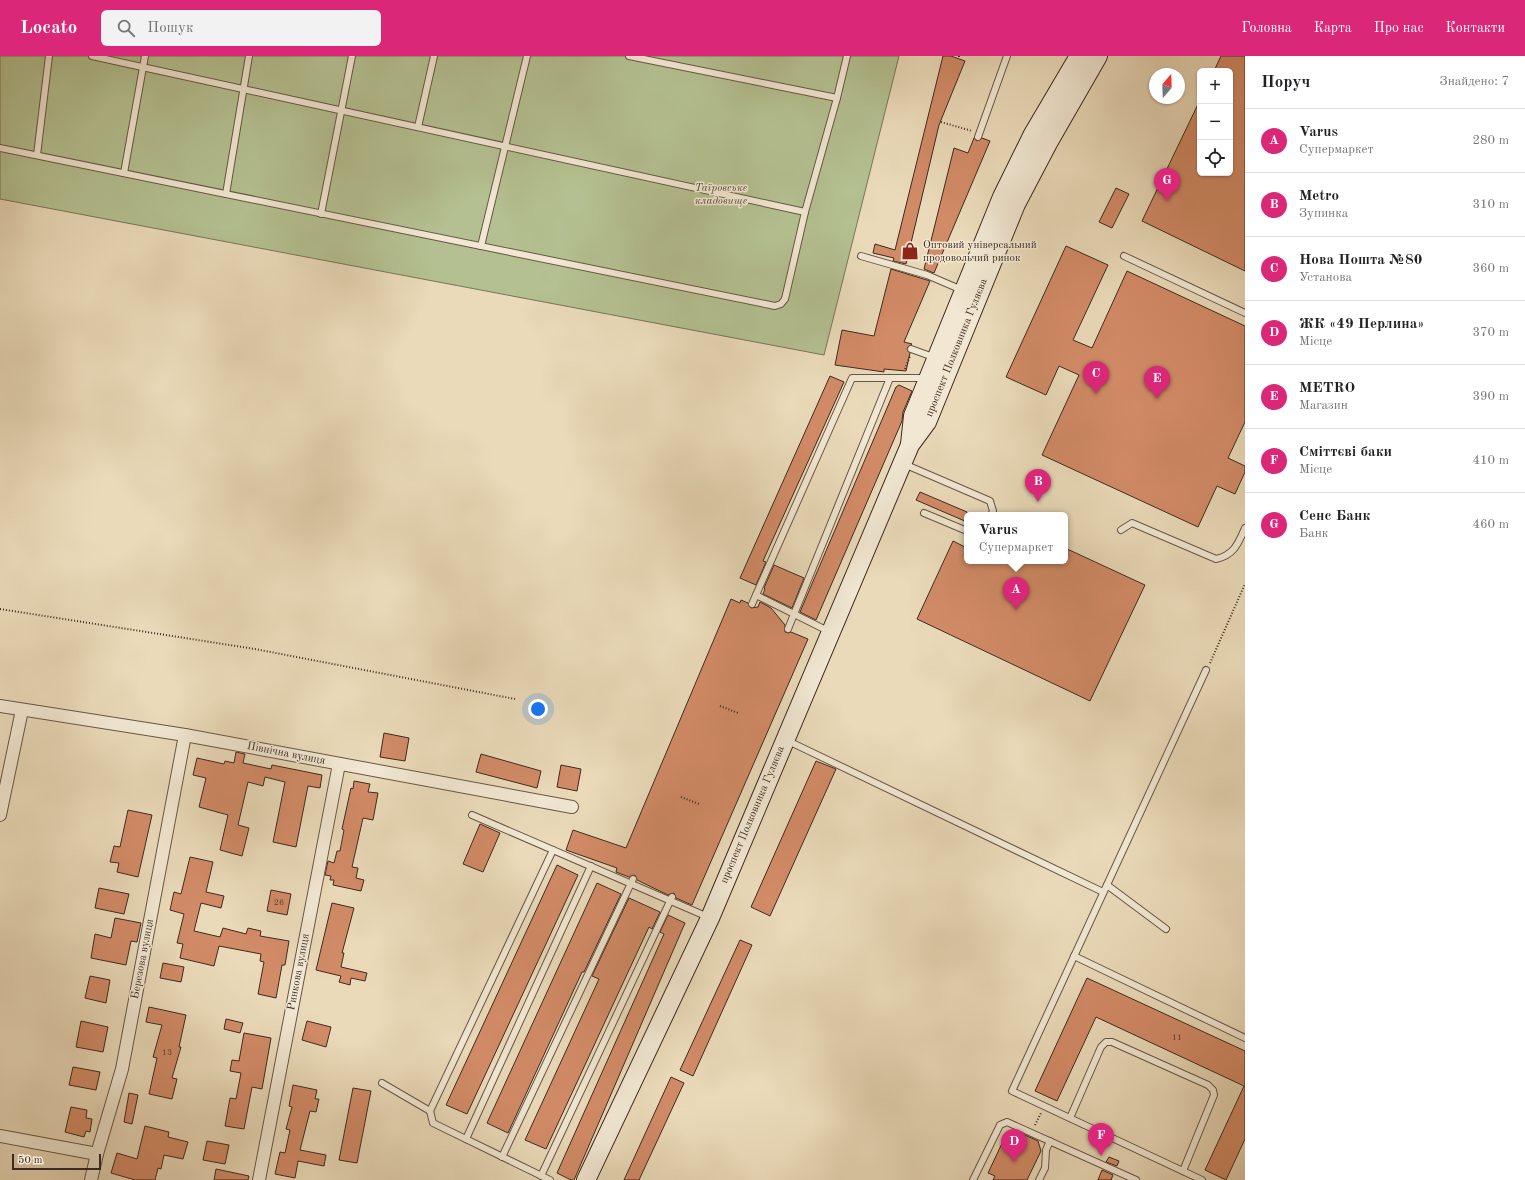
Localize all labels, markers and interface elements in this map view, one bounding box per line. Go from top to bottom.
search box [101,10,381,46]
icon: search [115,17,137,39]
text: Locato [20,19,77,38]
text: Пошук [147,21,194,36]
text: Головна [1241,21,1292,35]
text: Карта [1314,21,1352,35]
text: Про нас [1374,21,1424,35]
text: Контакти [1446,21,1505,35]
north arrow [1149,68,1185,104]
map controls [1197,68,1233,176]
button: + [1197,68,1233,104]
text: Поруч [1261,74,1310,91]
text: Знайдено: 7 [1440,75,1509,88]
button: − [1197,104,1233,140]
text: Varus [1299,125,1338,140]
text: A [1269,134,1279,147]
text: 280 m [1472,134,1509,147]
button: locate [1197,140,1233,176]
text: Супермаркет [1299,143,1374,156]
pin: G [1154,168,1180,201]
park label: Таїровське кладовище [695,183,748,207]
text: Metro [1299,189,1339,204]
text: B [1269,198,1279,211]
text: 310 m [1472,198,1509,211]
text: Зупинка [1299,207,1348,220]
place label: Оптовий універсальний продовольчий ринок [923,240,1037,264]
shop icon: Оптовий універсальний продовольчий ринок [900,241,920,261]
text: Нова Пошта №80 [1299,253,1422,268]
text: C [1270,262,1278,275]
text: 360 m [1472,262,1509,275]
text: Установа [1299,271,1352,284]
street label: проспект Полковника Гуляєва [924,277,990,419]
text: ЖК «49 Перлина» [1299,317,1425,332]
text: D [1269,326,1279,339]
text: 370 m [1472,326,1509,339]
text: Місце [1299,335,1332,348]
pin: C [1083,361,1109,394]
pin: E [1144,366,1170,399]
text: METRO [1299,381,1355,396]
text: E [1270,390,1278,403]
text: 390 m [1472,390,1509,403]
text: Магазин [1299,399,1348,412]
text: Сміттєві баки [1299,445,1392,460]
text: F [1270,454,1278,467]
text: 410 m [1472,454,1509,467]
text: Місце [1299,463,1332,476]
pin: B [1025,469,1051,502]
text: Сенс Банк [1299,509,1370,524]
popup [964,512,1068,564]
text: G [1269,518,1279,531]
text: 460 m [1472,518,1509,531]
text: Varus [979,523,1018,538]
text: Банк [1299,527,1328,540]
text: Супермаркет [979,541,1053,554]
pin: A [1003,577,1029,610]
your location [528,699,548,719]
street label: Північна вулиця [246,741,326,767]
street label: проспект Полковника Гуляєва [719,744,787,885]
house number: 26 [274,898,284,907]
street label: Березова вулиця [130,918,156,1000]
street label: Ринкова вулиця [286,932,312,1011]
house number: 11 [1172,1033,1182,1042]
house number: 13 [162,1048,172,1057]
pin: F [1088,1123,1114,1156]
pin: D [1001,1129,1027,1162]
scale bar [12,1152,101,1171]
text: 50 m [18,1155,43,1166]

